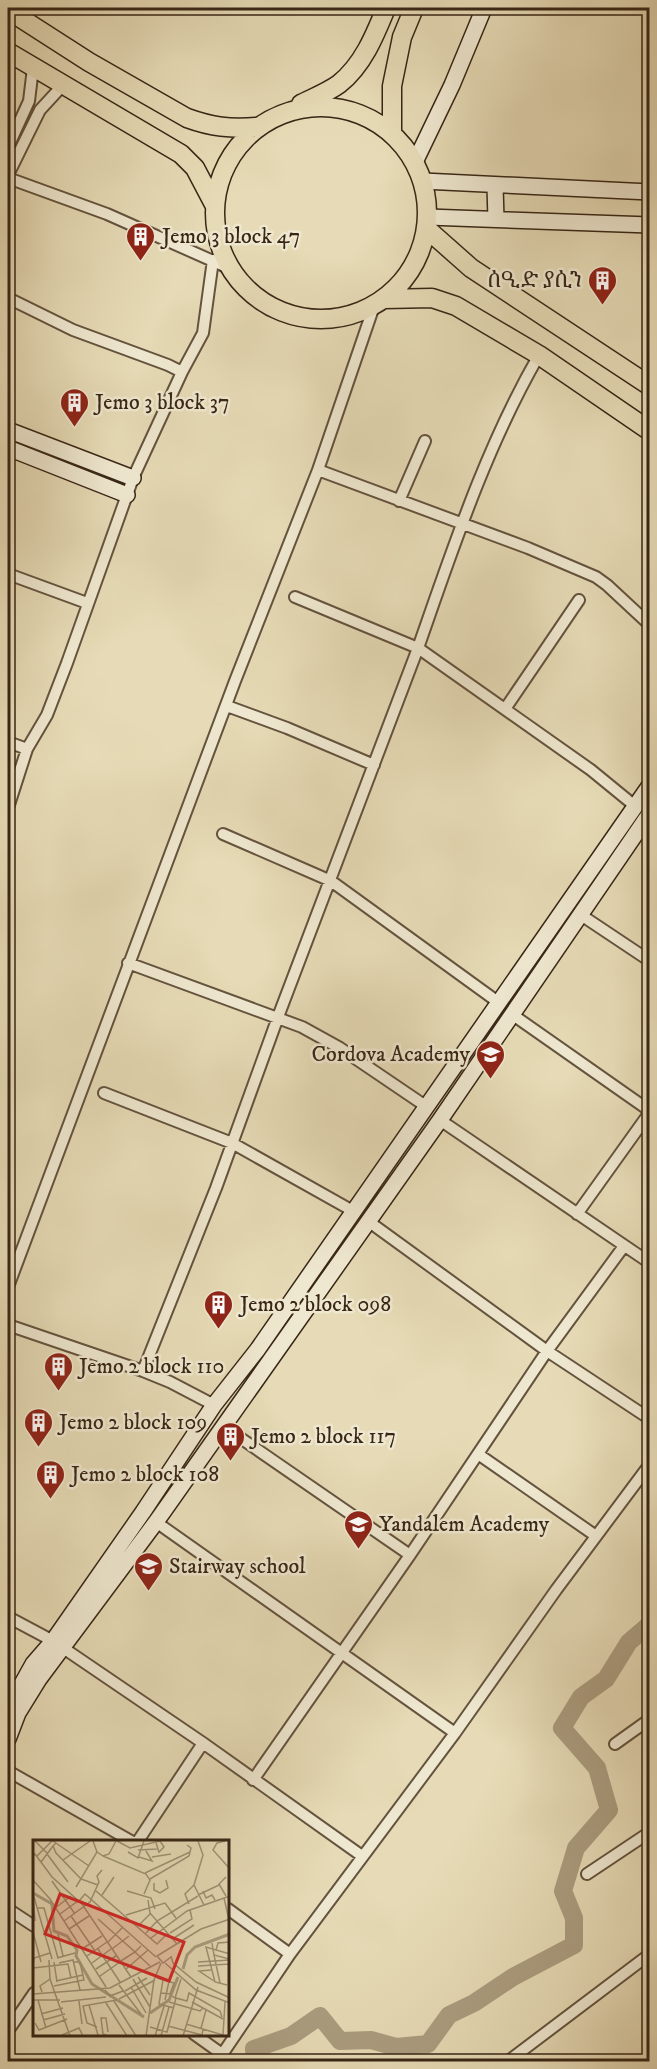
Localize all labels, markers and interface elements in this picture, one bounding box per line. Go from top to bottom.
building icon: Jemo 3 block 47 [125,220,157,262]
place label: Jemo 3 block 47 [160,223,300,250]
building icon: ሰዒድ ያሲን [587,264,619,306]
place label: ሰዒድ ያሲን [487,267,582,294]
building icon: Jemo 3 block 37 [58,386,90,428]
place label: Jemo 3 block 37 [93,389,230,416]
school or university icon: Cordova Academy [475,1038,507,1080]
place label: Cordova Academy [311,1041,471,1068]
building icon: Jemo 2 block 098 [203,1288,235,1330]
place label: Jemo 2 block 098 [238,1291,391,1318]
building icon: Jemo 2 block 110 [42,1350,74,1392]
place label: Jemo 2 block 110 [77,1353,224,1380]
building icon: Jemo 2 block 109 [22,1406,54,1448]
place label: Jemo 2 block 109 [57,1409,207,1436]
building icon: Jemo 2 block 117 [214,1420,246,1462]
place label: Jemo 2 block 117 [249,1423,396,1450]
building icon: Jemo 2 block 108 [34,1458,66,1500]
place label: Jemo 2 block 108 [69,1461,219,1488]
school or university icon: Yandalem Academy [342,1508,374,1550]
place label: Yandalem Academy [379,1511,550,1538]
school or university icon: Stairway school [132,1550,164,1592]
place label: Stairway school [169,1553,306,1580]
inset map [33,1840,230,2036]

